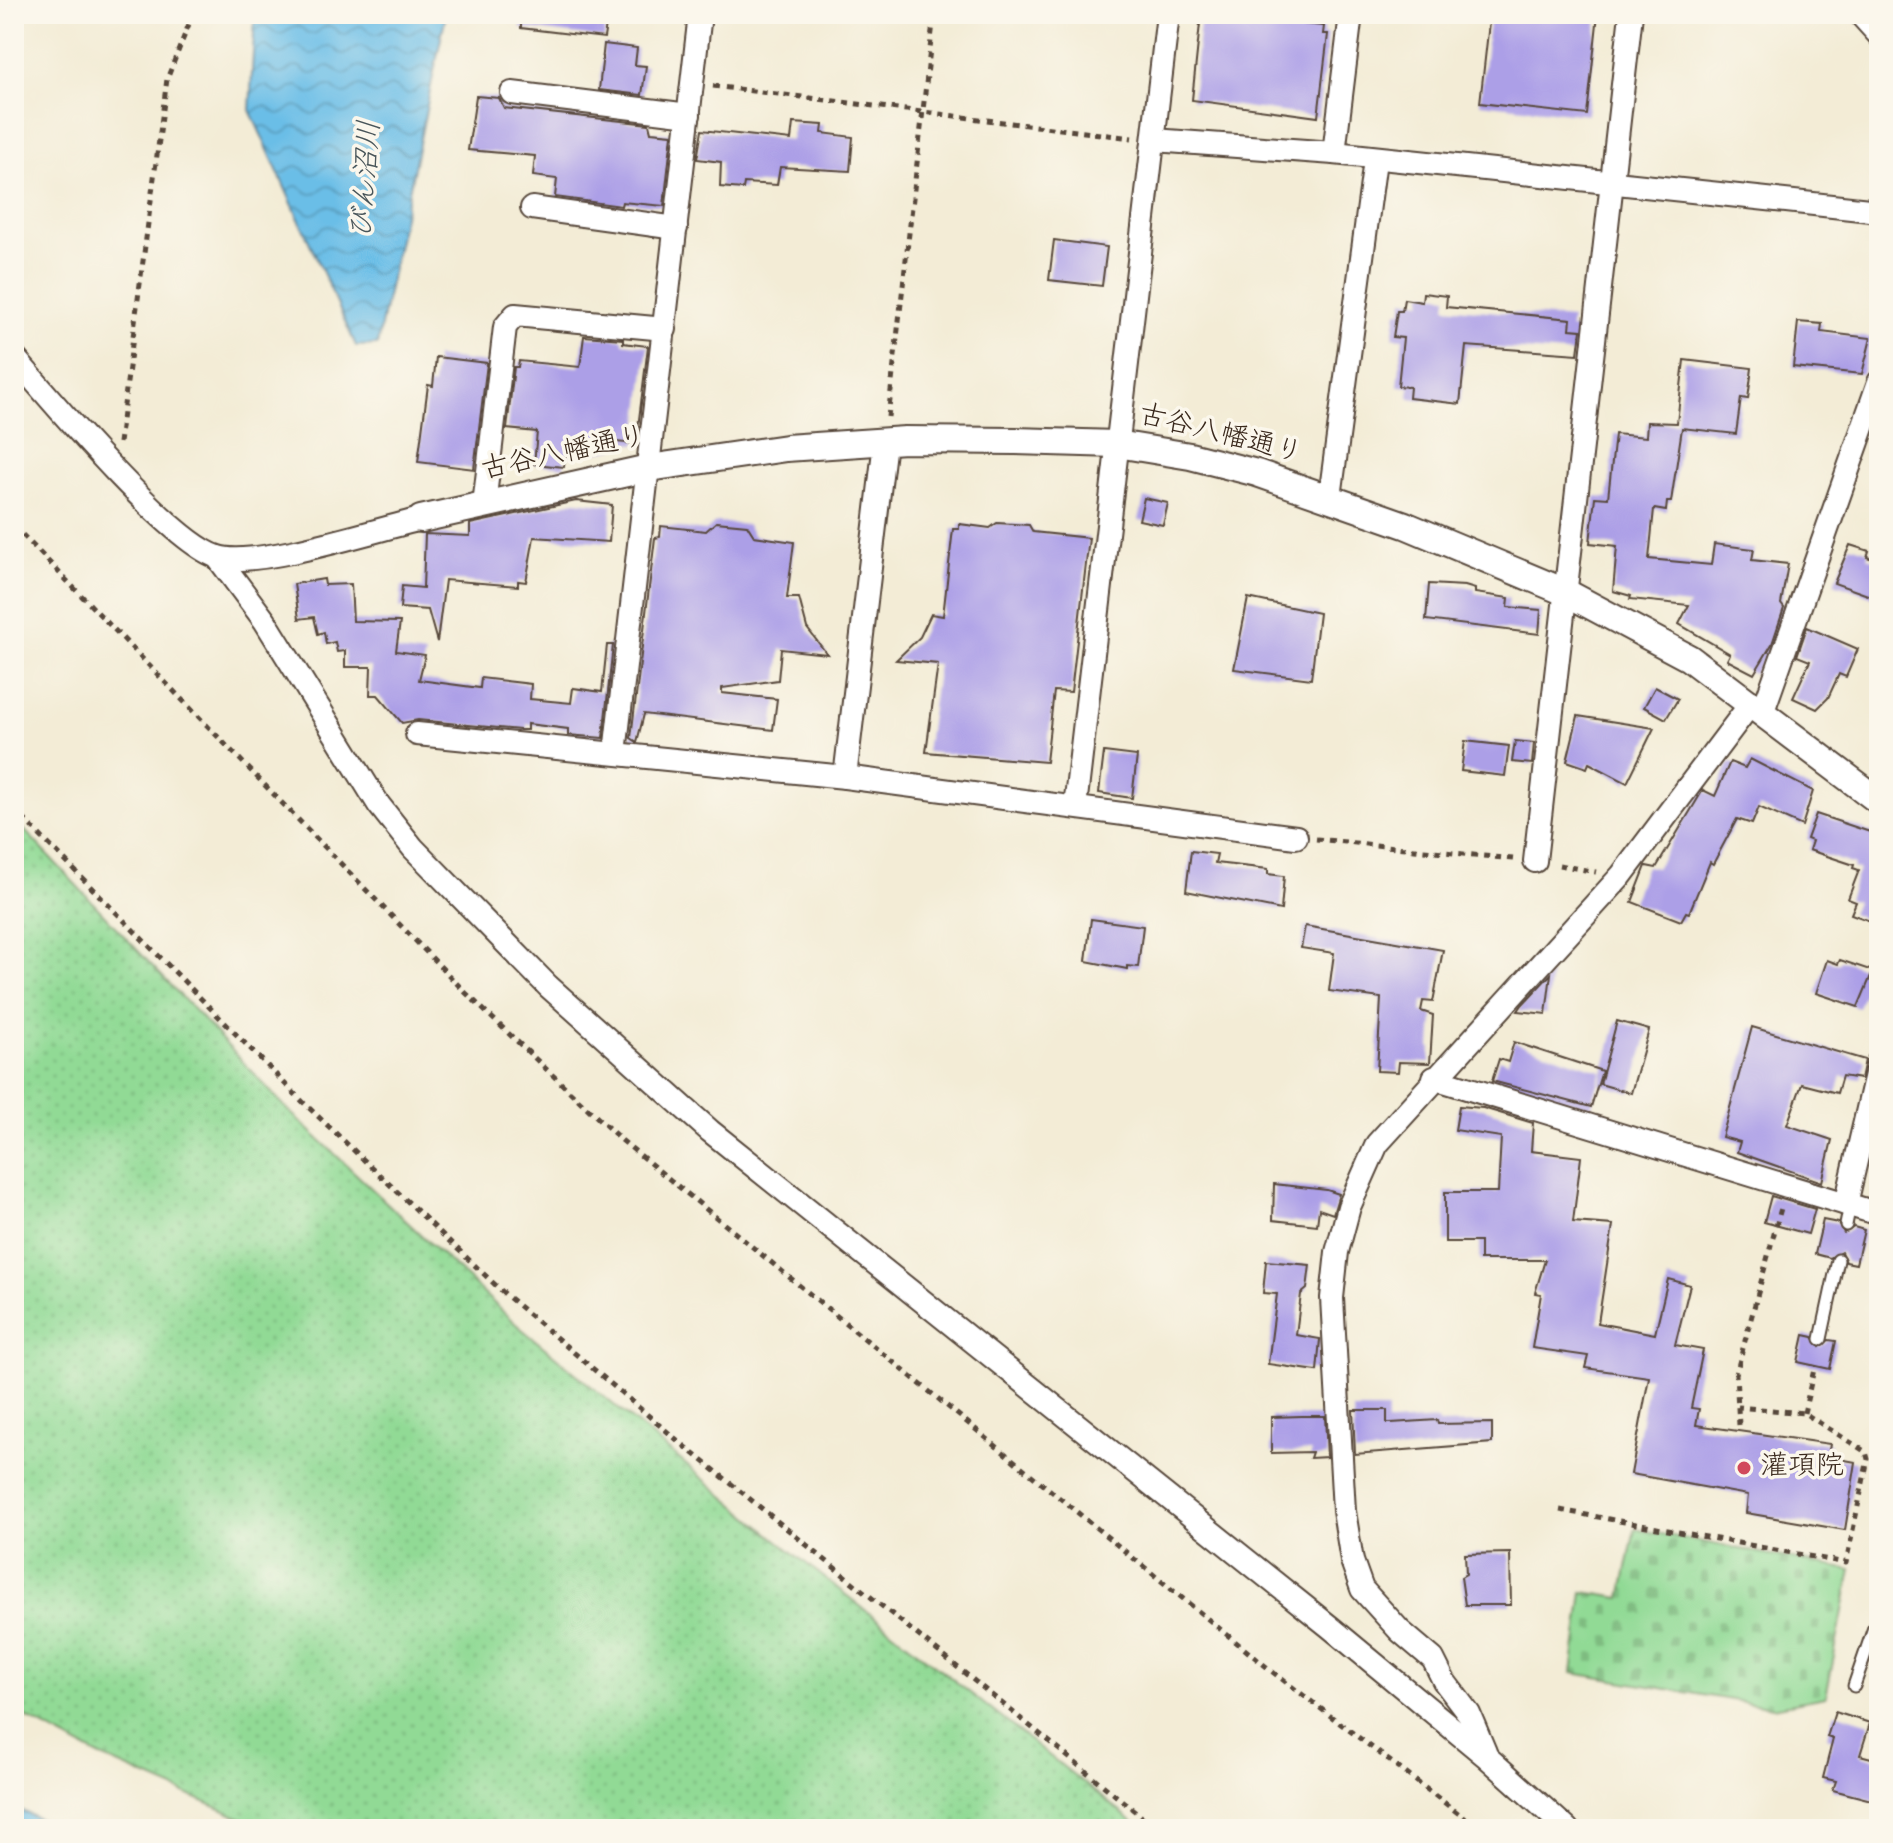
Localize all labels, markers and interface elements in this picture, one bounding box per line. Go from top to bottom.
water label: びん沼川 [347,119,391,241]
street label: 古谷八幡通り [1134,399,1306,472]
street label: 古谷八幡通り [478,420,650,489]
place label: 灌項院 [1760,1451,1844,1485]
marker: 灌項院 [1735,1459,1753,1477]

